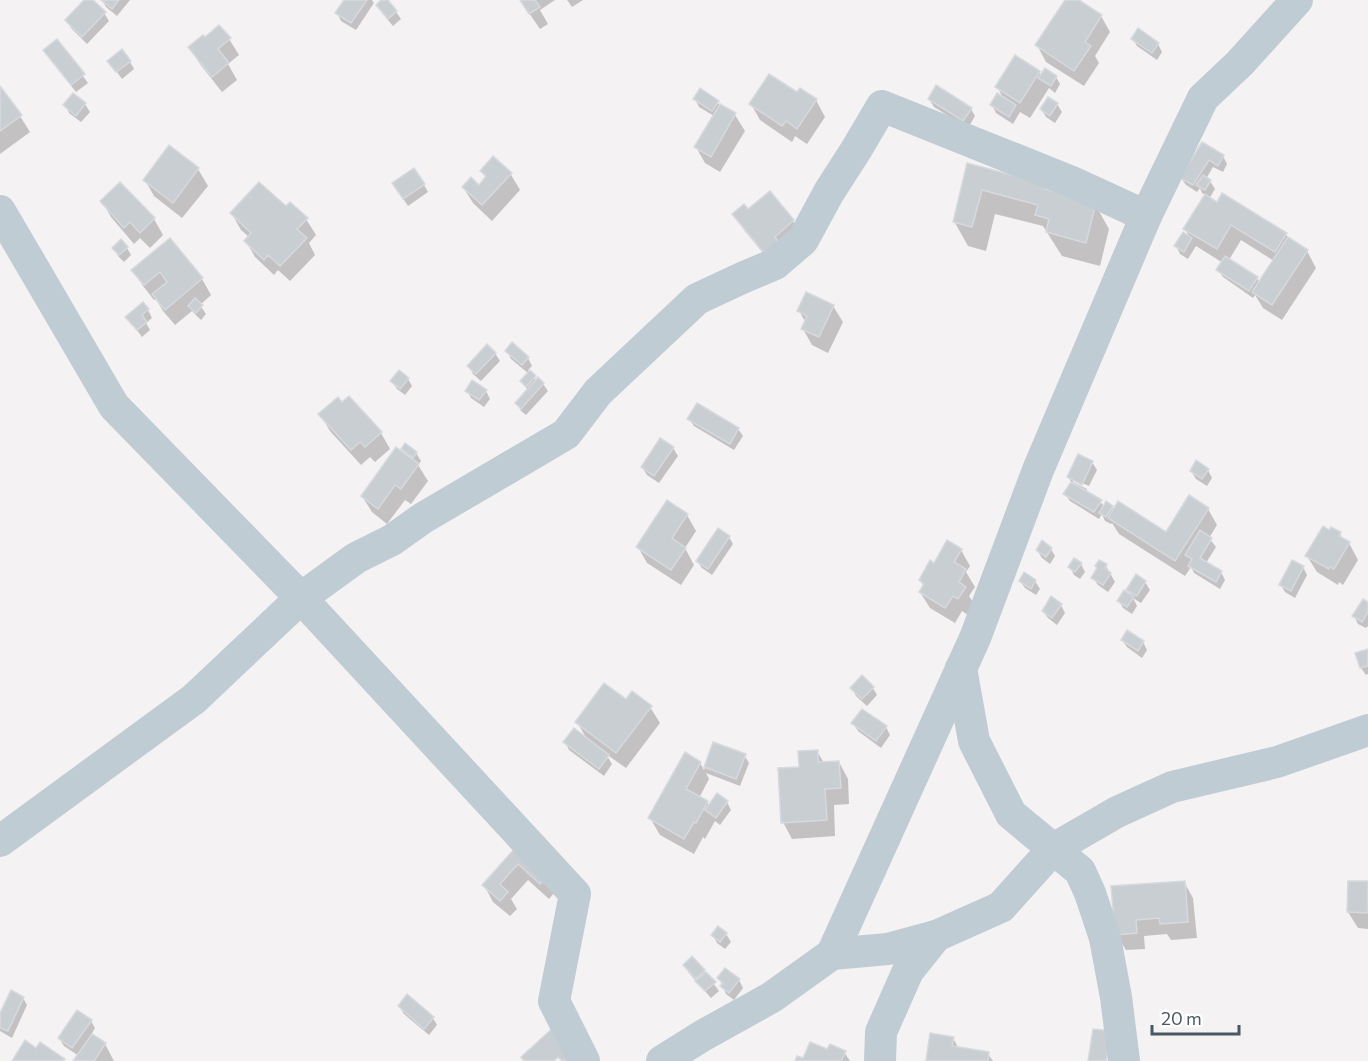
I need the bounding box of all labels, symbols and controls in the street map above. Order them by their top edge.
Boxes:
scale bar [1152,998,1239,1036]
text: 20 m [1161,1007,1202,1029]

